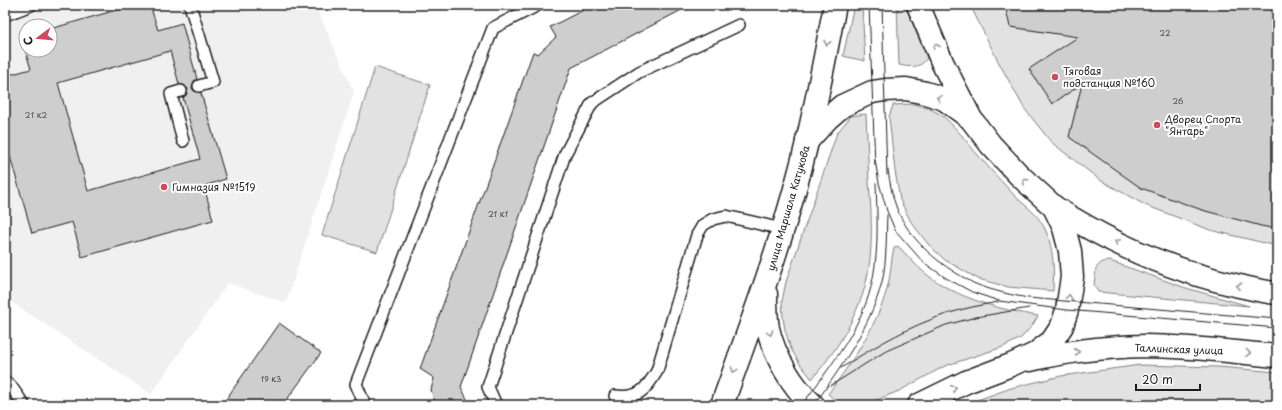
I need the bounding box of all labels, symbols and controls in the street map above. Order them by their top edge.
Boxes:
north arrow [18,18,58,58]
house number: 22 [1160,27,1170,39]
text: С [19,35,37,47]
one-way arrow [823,40,832,46]
one-way arrow [932,43,940,50]
place label: Тяговая подстанция №160 [1063,63,1155,90]
marker: Тяговая подстанция №160 [1050,72,1060,82]
one-way arrow [935,94,942,103]
house number: 26 [1173,95,1184,107]
house number: 21 к2 [25,109,47,121]
place label: Дворец Спорта "Янтарь" [1164,111,1242,138]
marker: Дворец Спорта "Янтарь" [1152,120,1162,130]
street label: улица Маршала Катукова [762,143,814,273]
one-way arrow [1023,178,1030,185]
place label: Гимназия №1519 [172,179,256,194]
marker: Гимназия №1519 [159,182,169,192]
house number: 21 к1 [488,208,509,220]
one-way arrow [1113,240,1121,247]
one-way arrow [1236,282,1243,291]
one-way arrow [1064,294,1073,300]
one-way arrow [765,329,774,336]
street label: Таллинская улица [1134,339,1224,358]
one-way arrow [1074,348,1080,357]
one-way arrow [1245,348,1251,357]
one-way arrow [731,366,739,373]
scale bar [1136,366,1200,392]
text: 20 m [1142,370,1173,388]
house number: 19 к3 [261,373,281,385]
one-way arrow [949,385,957,393]

